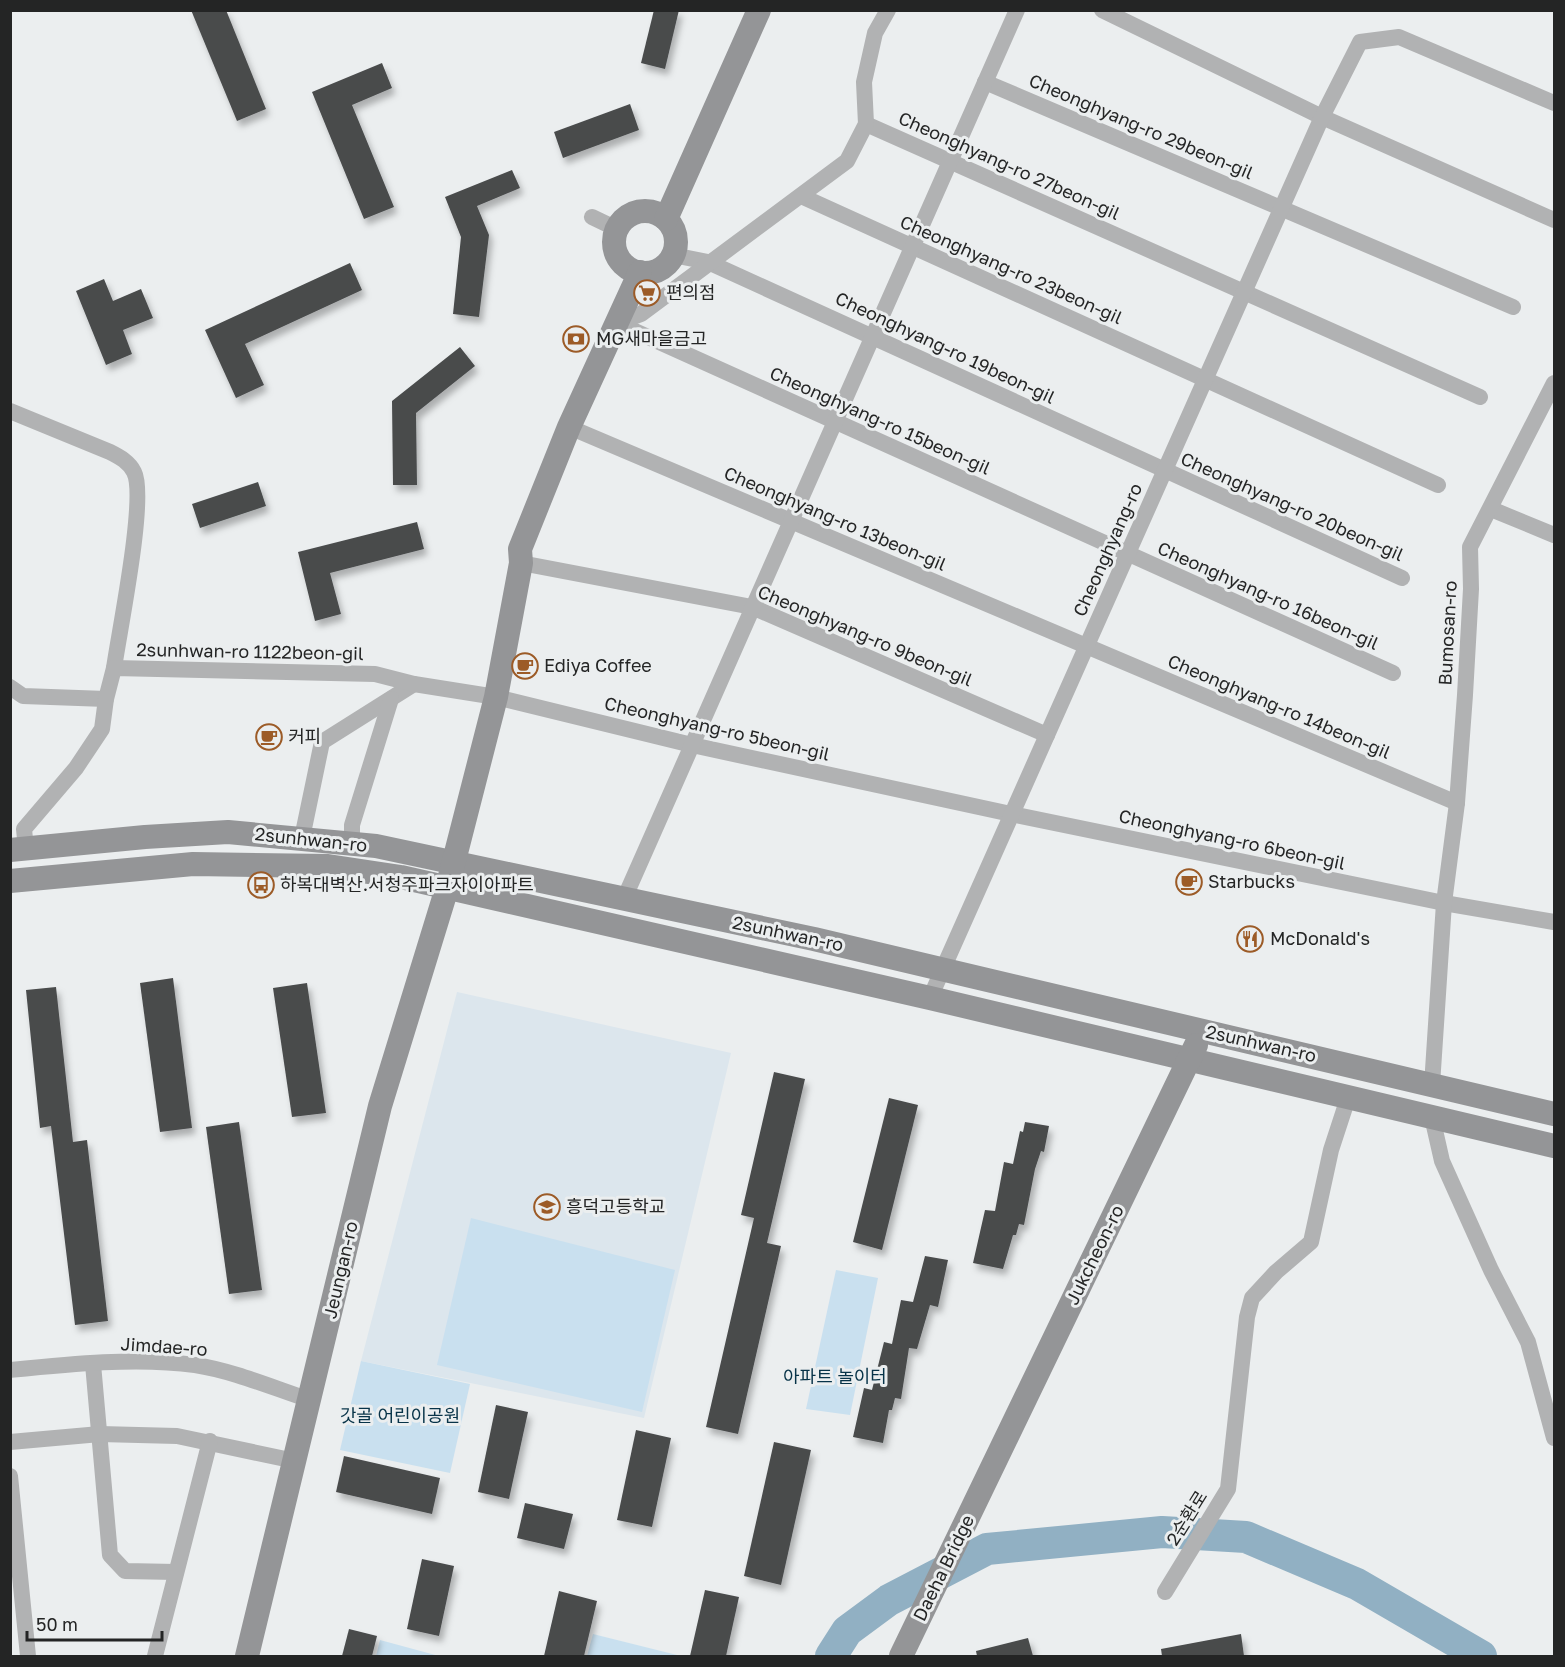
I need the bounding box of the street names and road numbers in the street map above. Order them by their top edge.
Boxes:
street label: Cheonghyang-ro 29beon-gil [1026,69,1257,183]
street label: Cheonghyang-ro 27beon-gil [895,106,1124,224]
street label: Cheonghyang-ro 23beon-gil [897,210,1126,328]
street label: Cheonghyang-ro 19beon-gil [832,286,1059,408]
street label: Cheonghyang-ro 15beon-gil [767,361,994,479]
street label: Cheonghyang-ro 20beon-gil [1178,447,1408,565]
street label: Cheonghyang-ro 13beon-gil [721,461,950,575]
street label: Cheonghyang-ro [1068,479,1146,620]
street label: Cheonghyang-ro 16beon-gil [1154,536,1383,654]
street label: Cheonghyang-ro 9beon-gil [755,580,976,690]
street label: Bumosan-ro [1433,580,1461,686]
street label: 2sunhwan-ro 1122beon-gil [136,638,364,664]
street label: Cheonghyang-ro 14beon-gil [1165,649,1394,763]
street label: Cheonghyang-ro 5beon-gil [602,691,832,765]
street label: Cheonghyang-ro 6beon-gil [1117,804,1348,874]
street label: 2sunhwan-ro [254,822,368,856]
street label: 2sunhwan-ro [731,911,846,956]
street label: 2sunhwan-ro [1204,1020,1319,1066]
street label: Jukcheon-ro [1060,1201,1128,1308]
street label: Jeungan-ro [318,1219,362,1321]
street label: Jimdae-ro [120,1332,208,1360]
street label: 2순환로 [1161,1486,1211,1549]
street label: Daeha Bridge [908,1511,978,1624]

